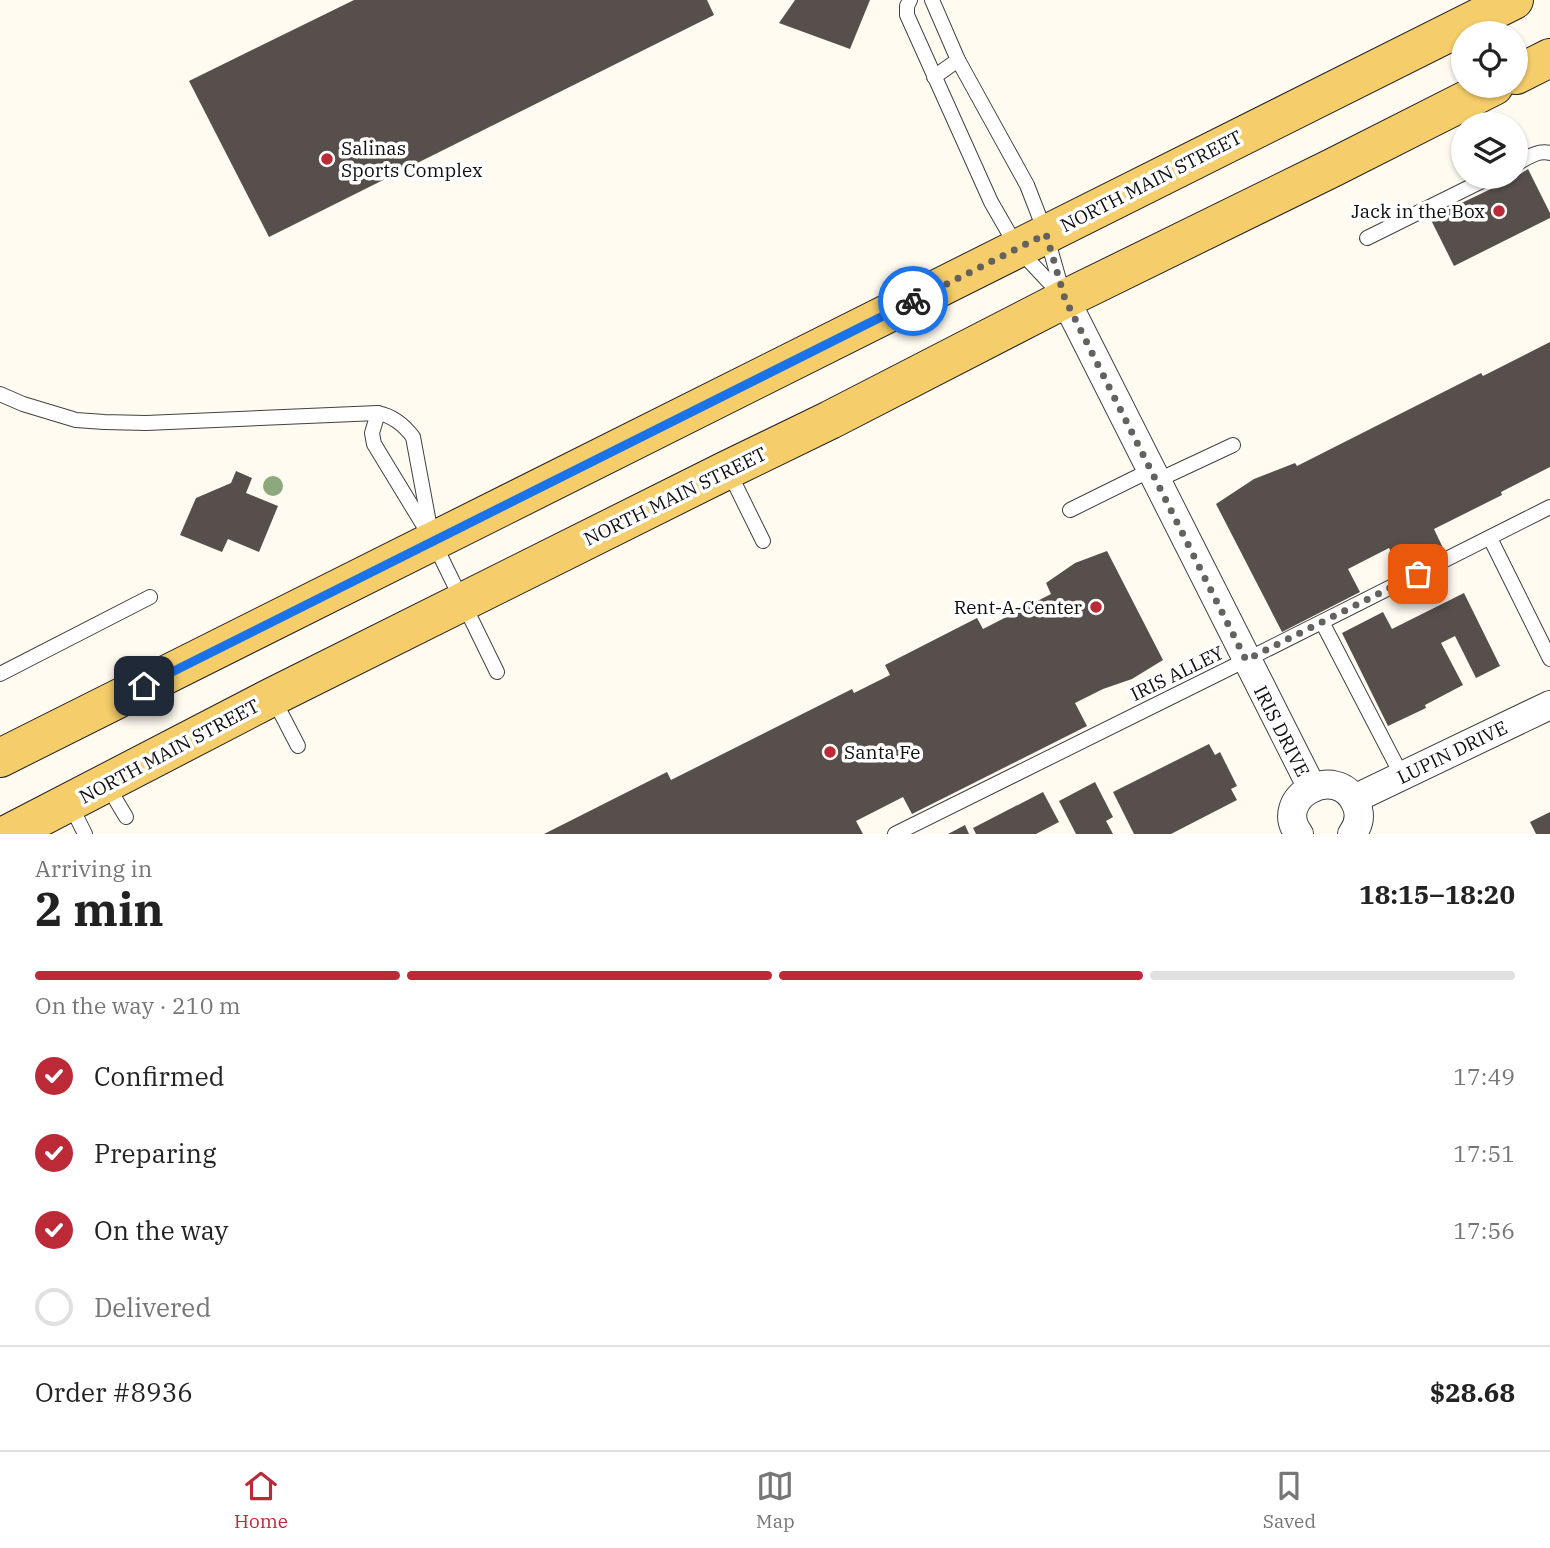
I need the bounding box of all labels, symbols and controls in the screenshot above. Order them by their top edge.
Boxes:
map controls [1451,21,1528,189]
button: locate [1451,21,1528,98]
button: layers [1451,112,1528,189]
street label: NORTH MAIN STREET [1056,125,1246,237]
place label: Salinas Sports Complex [341,136,483,182]
marker: Salinas Sports Complex [319,151,335,167]
place label: Jack in the Box [1351,199,1485,223]
marker: Jack in the Box [1491,203,1507,219]
courier [878,266,948,336]
icon: bike [894,282,932,320]
street label: NORTH MAIN STREET [580,441,770,551]
pin [1388,544,1448,604]
icon: bag [1399,555,1437,593]
place label: Rent-A-Center [954,595,1083,619]
marker: Rent-A-Center [1088,599,1104,615]
street label: IRIS ALLEY [1126,640,1228,706]
pin [114,656,174,716]
icon: home [125,667,163,705]
street label: IRIS DRIVE [1249,681,1315,781]
street label: NORTH MAIN STREET [75,693,263,809]
street label: LUPIN DRIVE [1393,715,1511,789]
place label: Santa Fe [844,740,921,764]
marker: Santa Fe [822,744,838,760]
text: Arriving in [35,853,152,883]
text: 18:15–18:20 [1359,877,1515,911]
text: 2 min [35,879,164,939]
text: On the way · 210 m [35,990,241,1020]
icon: check [35,1057,73,1095]
text: Confirmed [94,1059,225,1093]
text: 17:49 [1453,1061,1515,1091]
icon: check [35,1134,73,1172]
text: Preparing [94,1136,216,1170]
text: 17:51 [1453,1138,1515,1168]
icon: check [35,1211,73,1249]
text: On the way [94,1213,228,1247]
text: 17:56 [1453,1215,1515,1245]
text: Delivered [94,1290,211,1324]
text: Order #8936 [35,1375,193,1409]
text: $28.68 [1430,1375,1515,1409]
tab: Home [234,1467,288,1533]
tab: Map [756,1467,795,1533]
tab: Saved [1263,1467,1316,1533]

